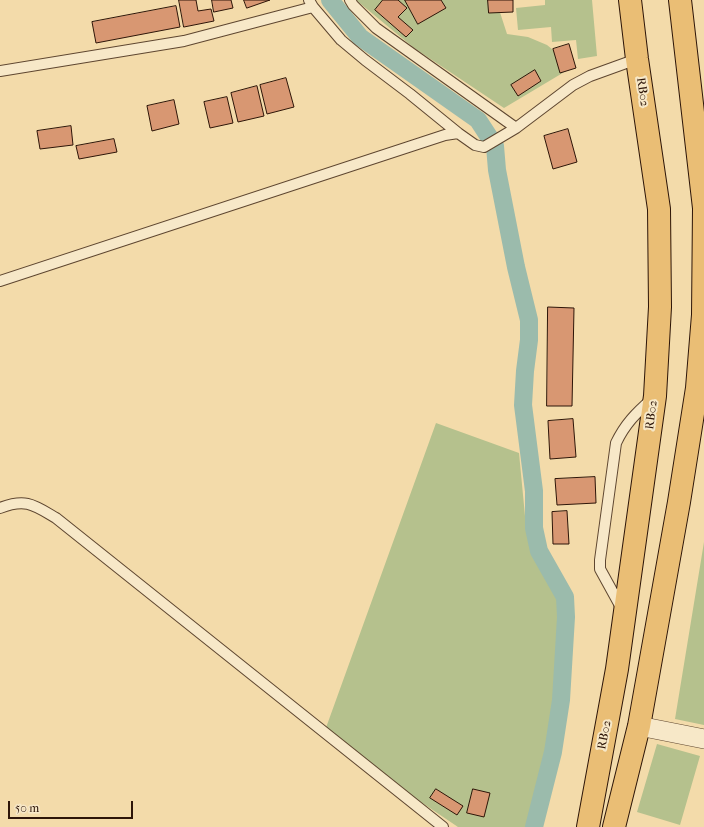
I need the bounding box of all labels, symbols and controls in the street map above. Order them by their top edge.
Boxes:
street label: RB02 [633,76,651,108]
street label: RB02 [643,399,661,431]
street label: RB02 [595,719,615,751]
scale bar [10,793,135,819]
text: 50 m [15,801,39,815]

